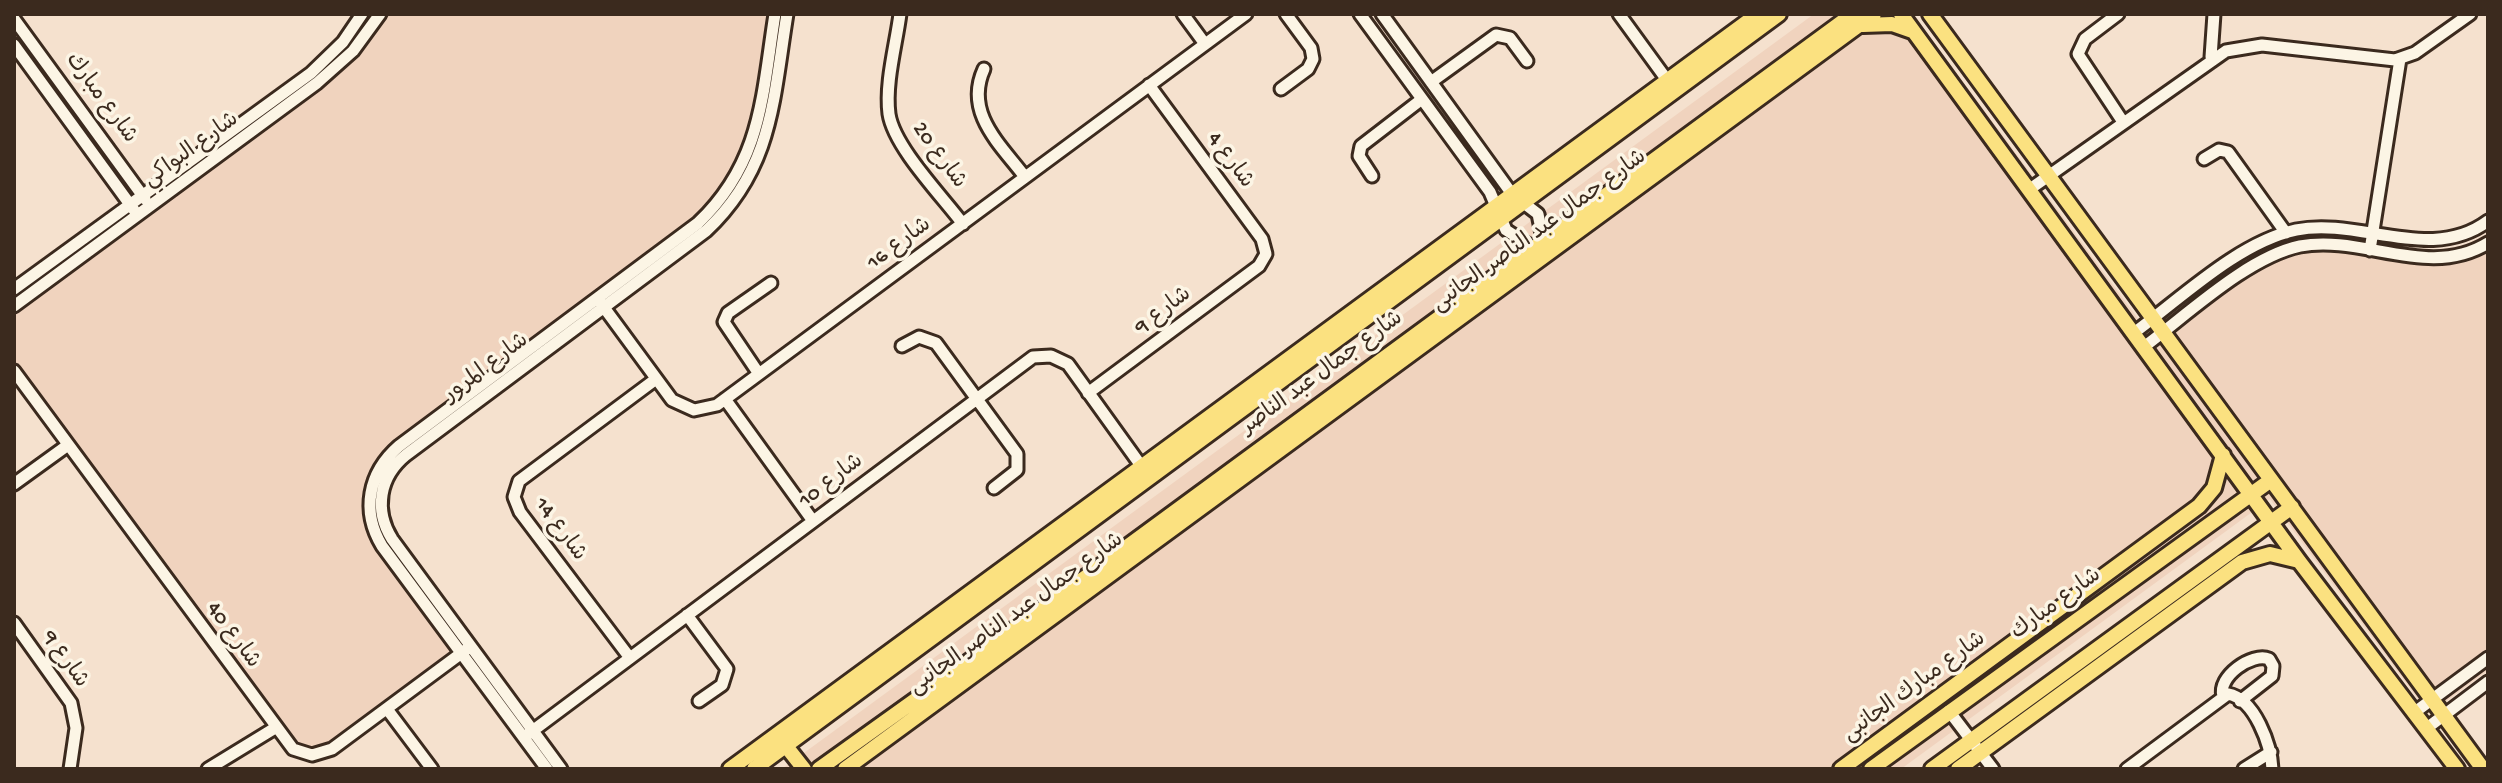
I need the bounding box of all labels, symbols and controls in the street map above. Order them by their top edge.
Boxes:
street label: شارع مبارك [58,49,142,149]
street label: شارع البواكي [139,108,245,194]
street label: شارع 20 [905,117,971,195]
street label: شارع 4 [1200,128,1258,194]
street label: شارع جمال عبد الناصر الجانبى [1427,145,1653,319]
street label: شارع 16 [863,213,937,277]
street label: شارع 9 [1131,282,1197,342]
street label: شارع جمال عبد الناصر [1237,306,1409,442]
street label: شارع المرور [439,328,535,410]
street label: شارع 10 [794,449,870,515]
street label: شارع 14 [527,493,591,567]
street label: شارع جمال عبد الناصر الجانبى [904,528,1130,702]
street label: شارع مبارك [2007,563,2107,647]
street label: شارع 40 [199,598,265,674]
street label: شارع 9 [35,626,93,694]
street label: شارع مبارك الجانبى [1838,627,1992,749]

